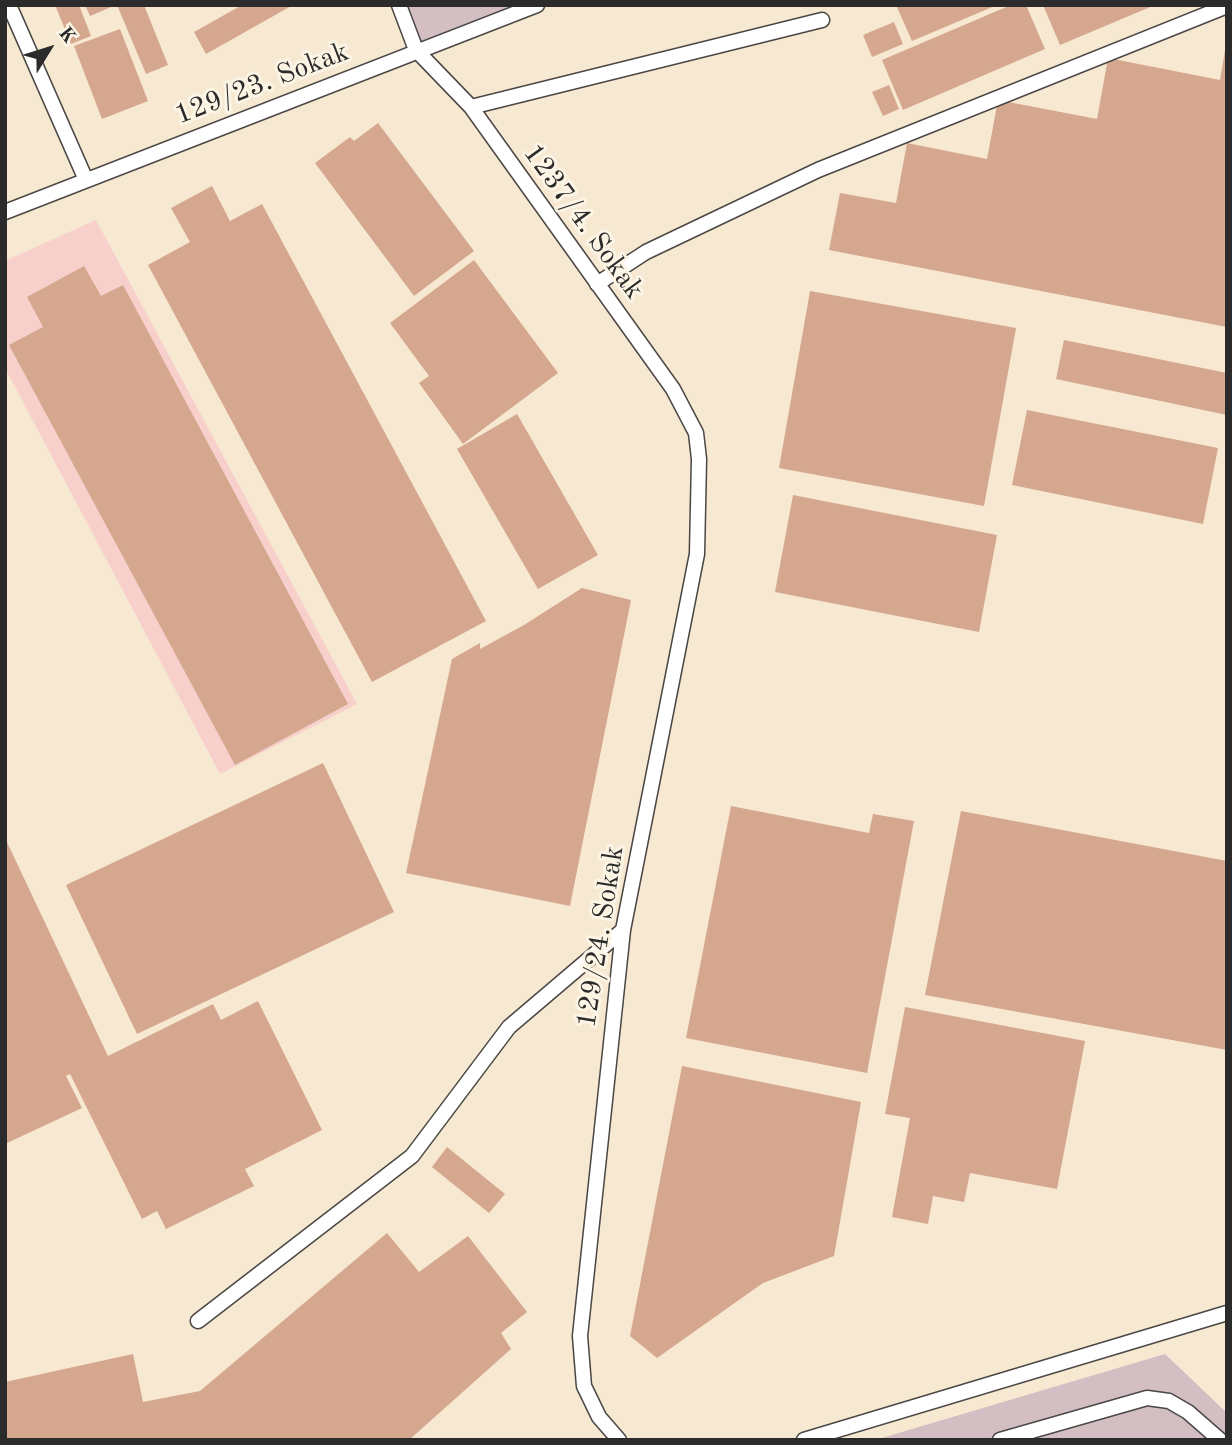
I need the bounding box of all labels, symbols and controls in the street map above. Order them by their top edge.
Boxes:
north arrow [14,14,84,84]
text: K [54,24,78,47]
street label: 129/23. Sokak [170,35,354,133]
street label: 1237/4. Sokak [515,138,651,306]
street label: 129/24. Sokak [570,844,632,1030]

